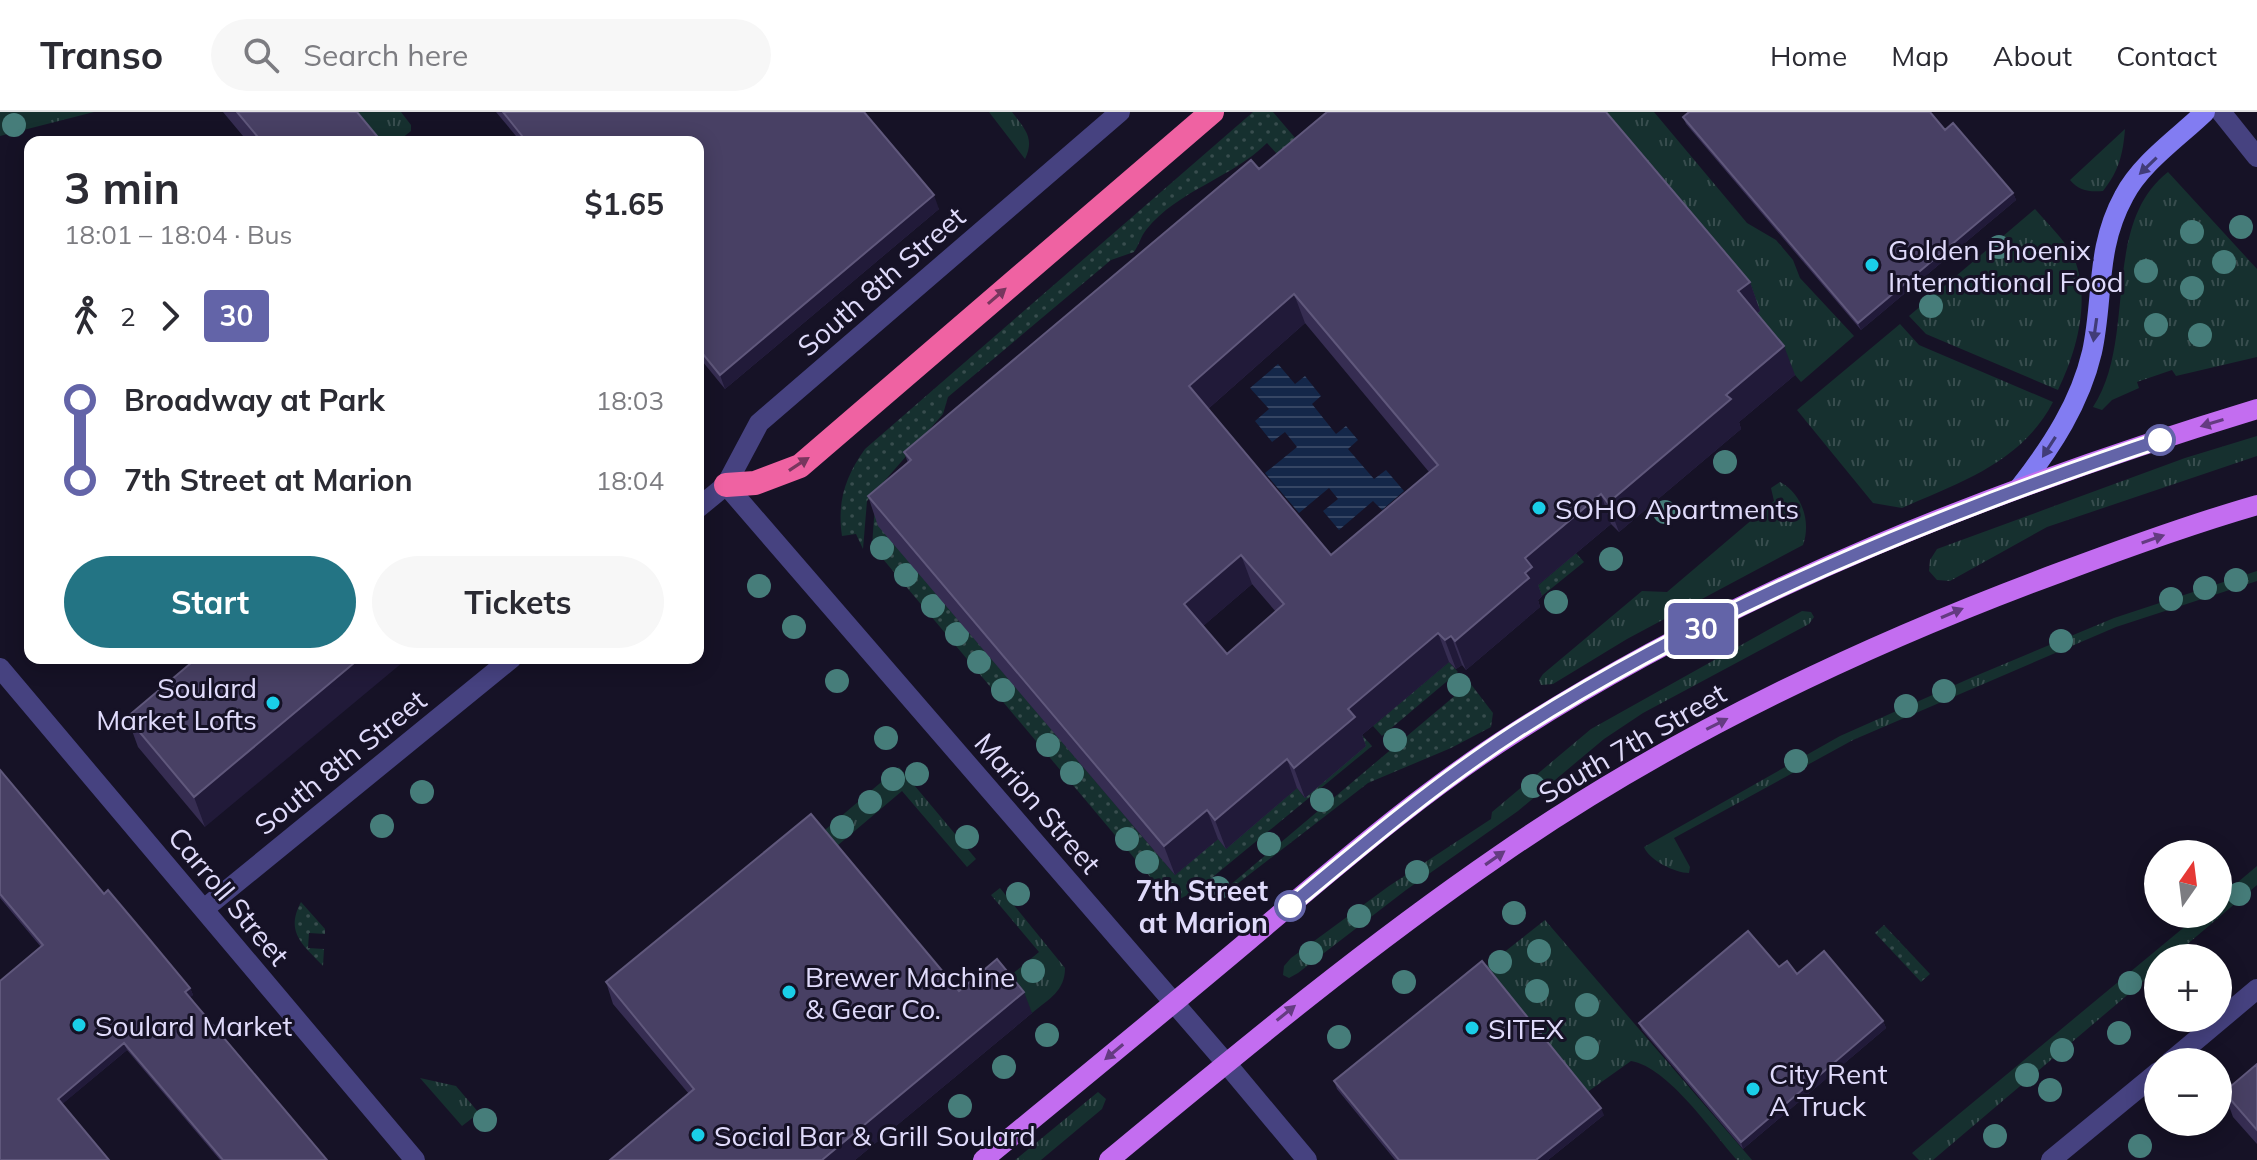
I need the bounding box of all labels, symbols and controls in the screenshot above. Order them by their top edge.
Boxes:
search box [211,19,771,91]
text: Transo [40,31,163,79]
icon: search [239,33,283,77]
text: Search here [303,36,468,74]
text: Home [1770,38,1847,73]
text: Map [1891,38,1949,73]
text: About [1993,38,2072,73]
text: Contact [2116,38,2217,73]
one-way arrow [2139,156,2158,175]
text: 3 min [64,160,180,215]
text: $1.65 [585,185,664,223]
street label: South 8th Street [790,198,972,363]
text: 18:01 – 18:04 · Bus [64,218,293,251]
place label: Golden Phoenix International Food [1888,232,2124,299]
marker: Golden Phoenix International Food [1863,256,1881,274]
one-way arrow [987,288,1007,305]
icon: walk [64,294,108,338]
icon: forward [148,294,192,338]
text: 30 [220,298,253,333]
text: 2 [120,300,136,333]
one-way arrow [2088,318,2101,343]
text: Broadway at Park [124,381,385,419]
text: 18:03 [596,384,664,417]
one-way arrow [2199,417,2223,430]
unlabelled marker [2145,425,2175,455]
one-way arrow [2042,437,2057,458]
one-way arrow [789,457,810,472]
text: 7th Street at Marion [124,461,413,499]
text: 18:04 [596,464,664,497]
place label: SOHO Apartments [1555,491,1799,526]
marker: SOHO Apartments [1530,499,1548,517]
one-way arrow [2141,533,2165,545]
button: Start [64,556,356,648]
button: Tickets [372,556,664,648]
line badge: 30 [1665,603,1737,655]
one-way arrow [1940,607,1964,620]
text: 30 [1684,611,1718,646]
place label: Soulard Market Lofts [96,670,257,737]
street label: South 7th Street [1532,675,1732,811]
street label: South 8th Street [247,682,433,842]
marker: Soulard Market Lofts [264,694,282,712]
one-way arrow [1705,717,1728,730]
street label: Marion Street [967,726,1109,881]
street label: Carroll Street [161,820,297,972]
north arrow [2144,840,2232,928]
map controls [2144,840,2232,1136]
one-way arrow [1484,851,1505,866]
place label: 7th Street at Marion [1135,873,1268,940]
marker: 7th Street at Marion [1275,891,1305,921]
button: + [2144,944,2232,1032]
place label: Brewer Machine & Gear Co. [805,959,1015,1026]
marker: Brewer Machine & Gear Co. [780,983,798,1001]
one-way arrow [1276,1005,1296,1022]
place label: Soulard Market [95,1008,292,1043]
place label: SITEX [1488,1011,1564,1046]
marker: Soulard Market [70,1016,88,1034]
marker: SITEX [1463,1019,1481,1037]
one-way arrow [1104,1043,1124,1060]
button: − [2144,1048,2232,1136]
place label: City Rent A Truck [1769,1056,1888,1123]
marker: City Rent A Truck [1744,1080,1762,1098]
place label: Social Bar & Grill Soulard [714,1118,1036,1153]
marker: Social Bar & Grill Soulard [689,1126,707,1144]

